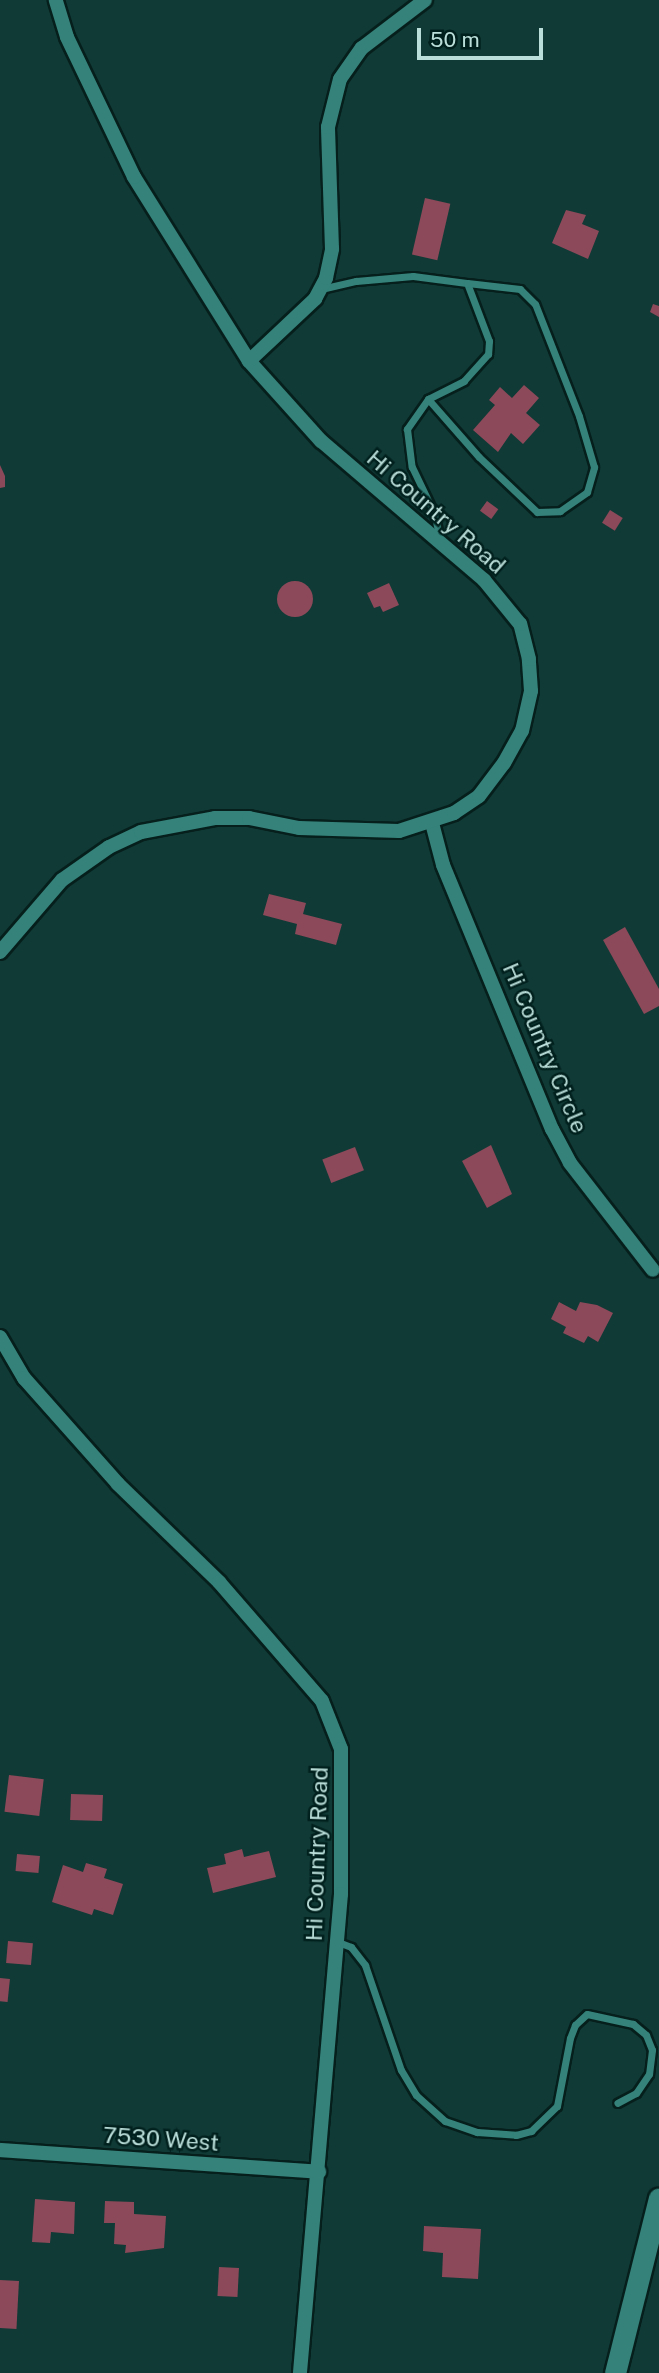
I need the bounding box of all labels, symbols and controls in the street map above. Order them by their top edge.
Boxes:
scale bar [421,14,547,58]
text: 50 m [430,27,480,52]
street label: Hi Country Road [361,444,511,580]
street label: Hi Country Circle [497,959,593,1137]
street label: Hi Country Road [300,1766,334,1942]
street label: 7530 West [102,2121,220,2157]

